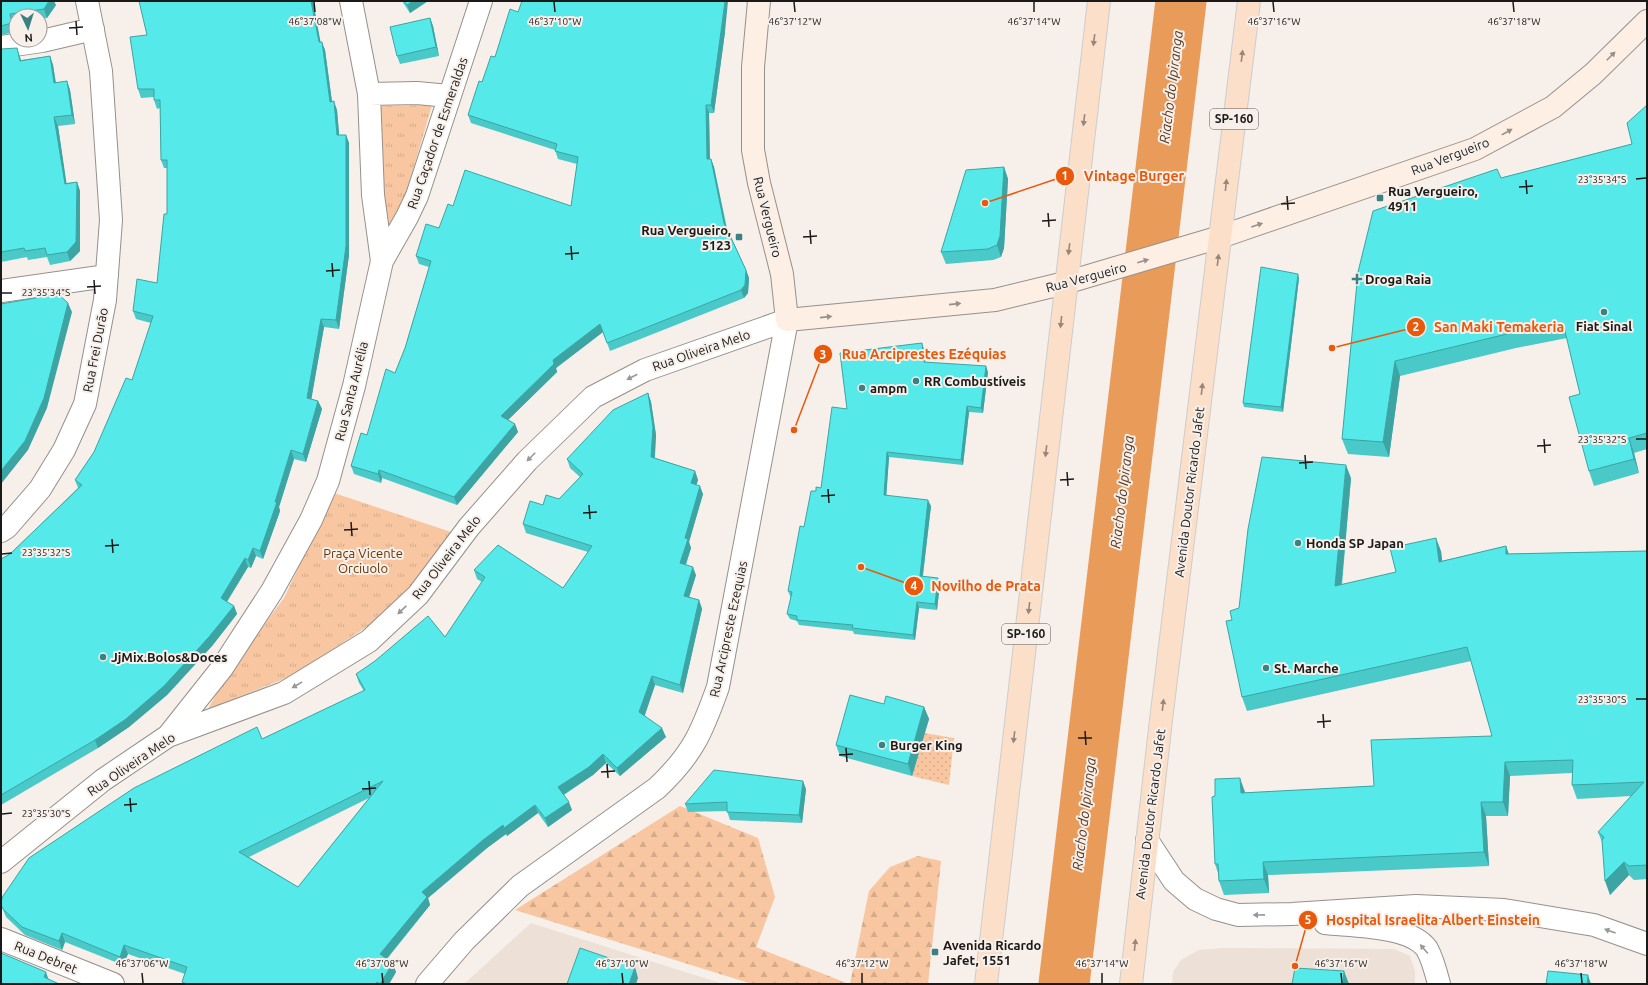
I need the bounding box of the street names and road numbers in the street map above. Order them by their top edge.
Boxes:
street label: Rua Caçador de Esmeraldas [404,55,470,211]
road number: SP-160 [1210,109,1258,129]
street label: Rua Vergueiro [1409,135,1491,177]
street label: Rua Vergueiro [751,175,785,259]
street label: Rua Vergueiro [1044,260,1128,294]
street label: Rua Frei Durão [80,307,110,393]
street label: Rua Oliveira Melo [650,327,752,373]
street label: Rua Santa Aurélia [332,340,370,442]
street label: Avenida Doutor Ricardo Jafet [1172,406,1206,578]
street label: Rua Oliveira Melo [409,512,483,602]
street label: Rua Arcipreste Ezequias [707,559,749,699]
road number: SP-160 [1002,624,1050,644]
street label: Avenida Doutor Ricardo Jafet [1133,728,1167,900]
street label: Rua Oliveira Melo [85,730,177,798]
street label: Rua Debret [13,938,79,976]

